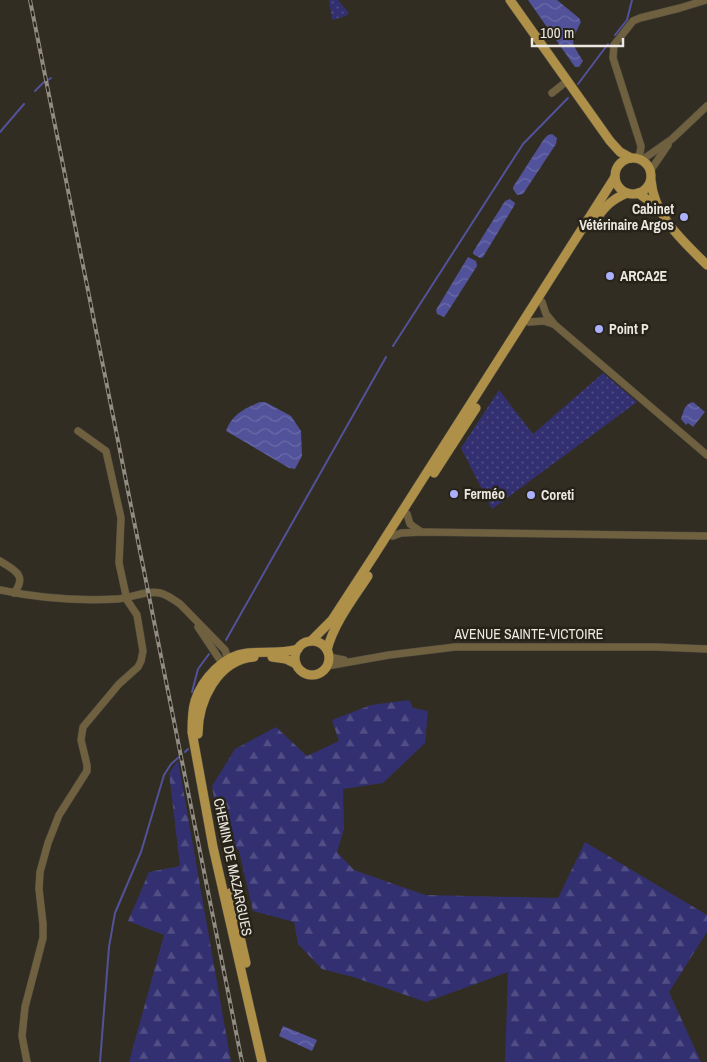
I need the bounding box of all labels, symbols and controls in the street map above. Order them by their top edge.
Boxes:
scale bar [532,15,623,47]
text: 100 m [540,22,574,43]
place label: Cabinet Vétérinaire Argos [579,200,674,234]
marker: Cabinet Vétérinaire Argos [678,211,690,223]
place label: ARCA2E [620,267,668,285]
marker: ARCA2E [604,270,616,282]
place label: Point P [609,320,649,338]
marker: Point P [593,323,605,335]
place label: Ferméo [464,485,505,503]
place label: Coreti [541,486,574,504]
marker: Ferméo [448,488,460,500]
marker: Coreti [525,489,537,501]
street label: AVENUE SAINTE-VICTOIRE [454,625,603,643]
street label: CHEMIN DE MAZARGUES [210,796,256,938]

